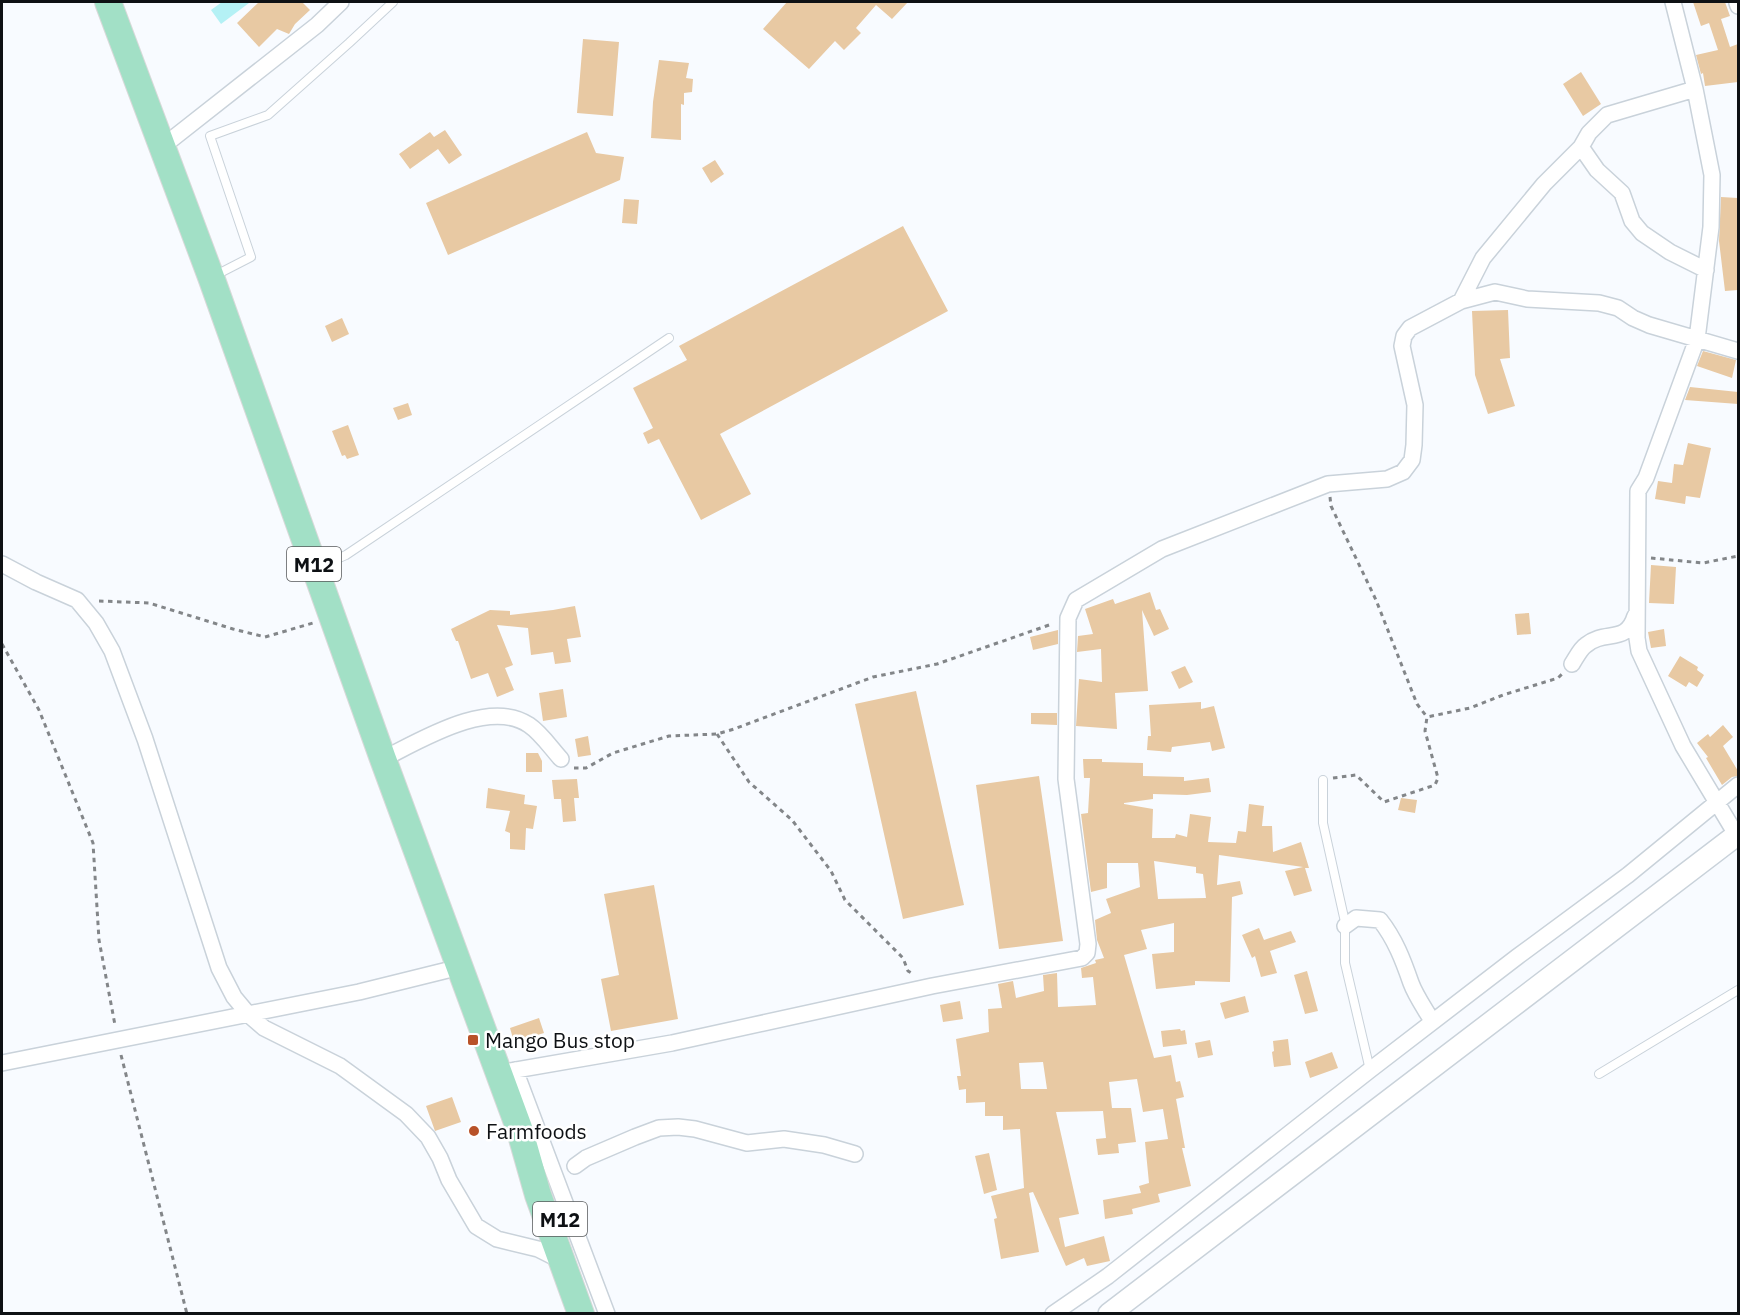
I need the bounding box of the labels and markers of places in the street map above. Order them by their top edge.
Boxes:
place label: Mango Bus stop [485,1026,635,1054]
marker: Mango Bus stop [466,1033,480,1047]
place label: Farmfoods [486,1117,587,1145]
marker: Farmfoods [467,1124,481,1138]

